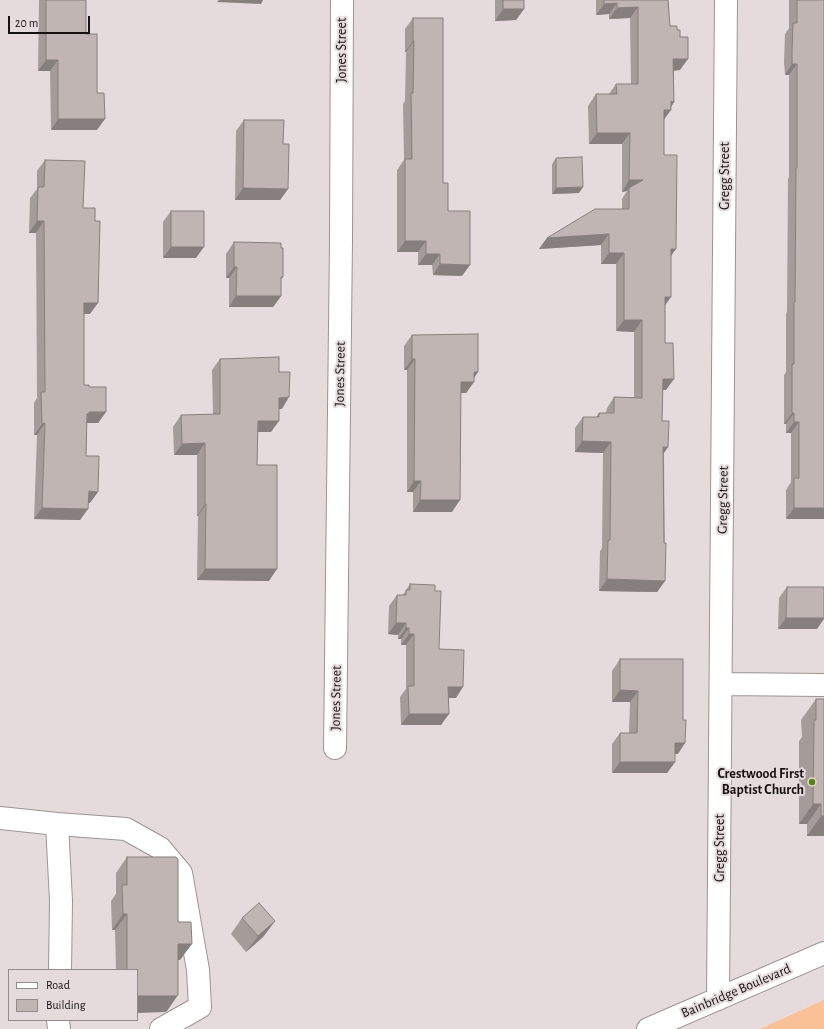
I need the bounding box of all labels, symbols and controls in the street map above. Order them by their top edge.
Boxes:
scale bar [10,8,92,34]
text: 20 m [15,17,38,29]
street label: Jones Street [334,18,350,82]
street label: Gregg Street [717,142,733,210]
street label: Jones Street [331,341,349,407]
street label: Gregg Street [714,466,732,534]
street label: Jones Street [327,665,345,731]
place label: Crestwood First Baptist Church [717,766,804,798]
marker: Crestwood First Baptist Church [807,777,817,787]
street label: Gregg Street [712,814,728,882]
street label: Bainbridge Boulevard [679,960,793,1022]
legend [8,969,138,1021]
text: Road [46,979,70,991]
text: Building [46,999,86,1011]

